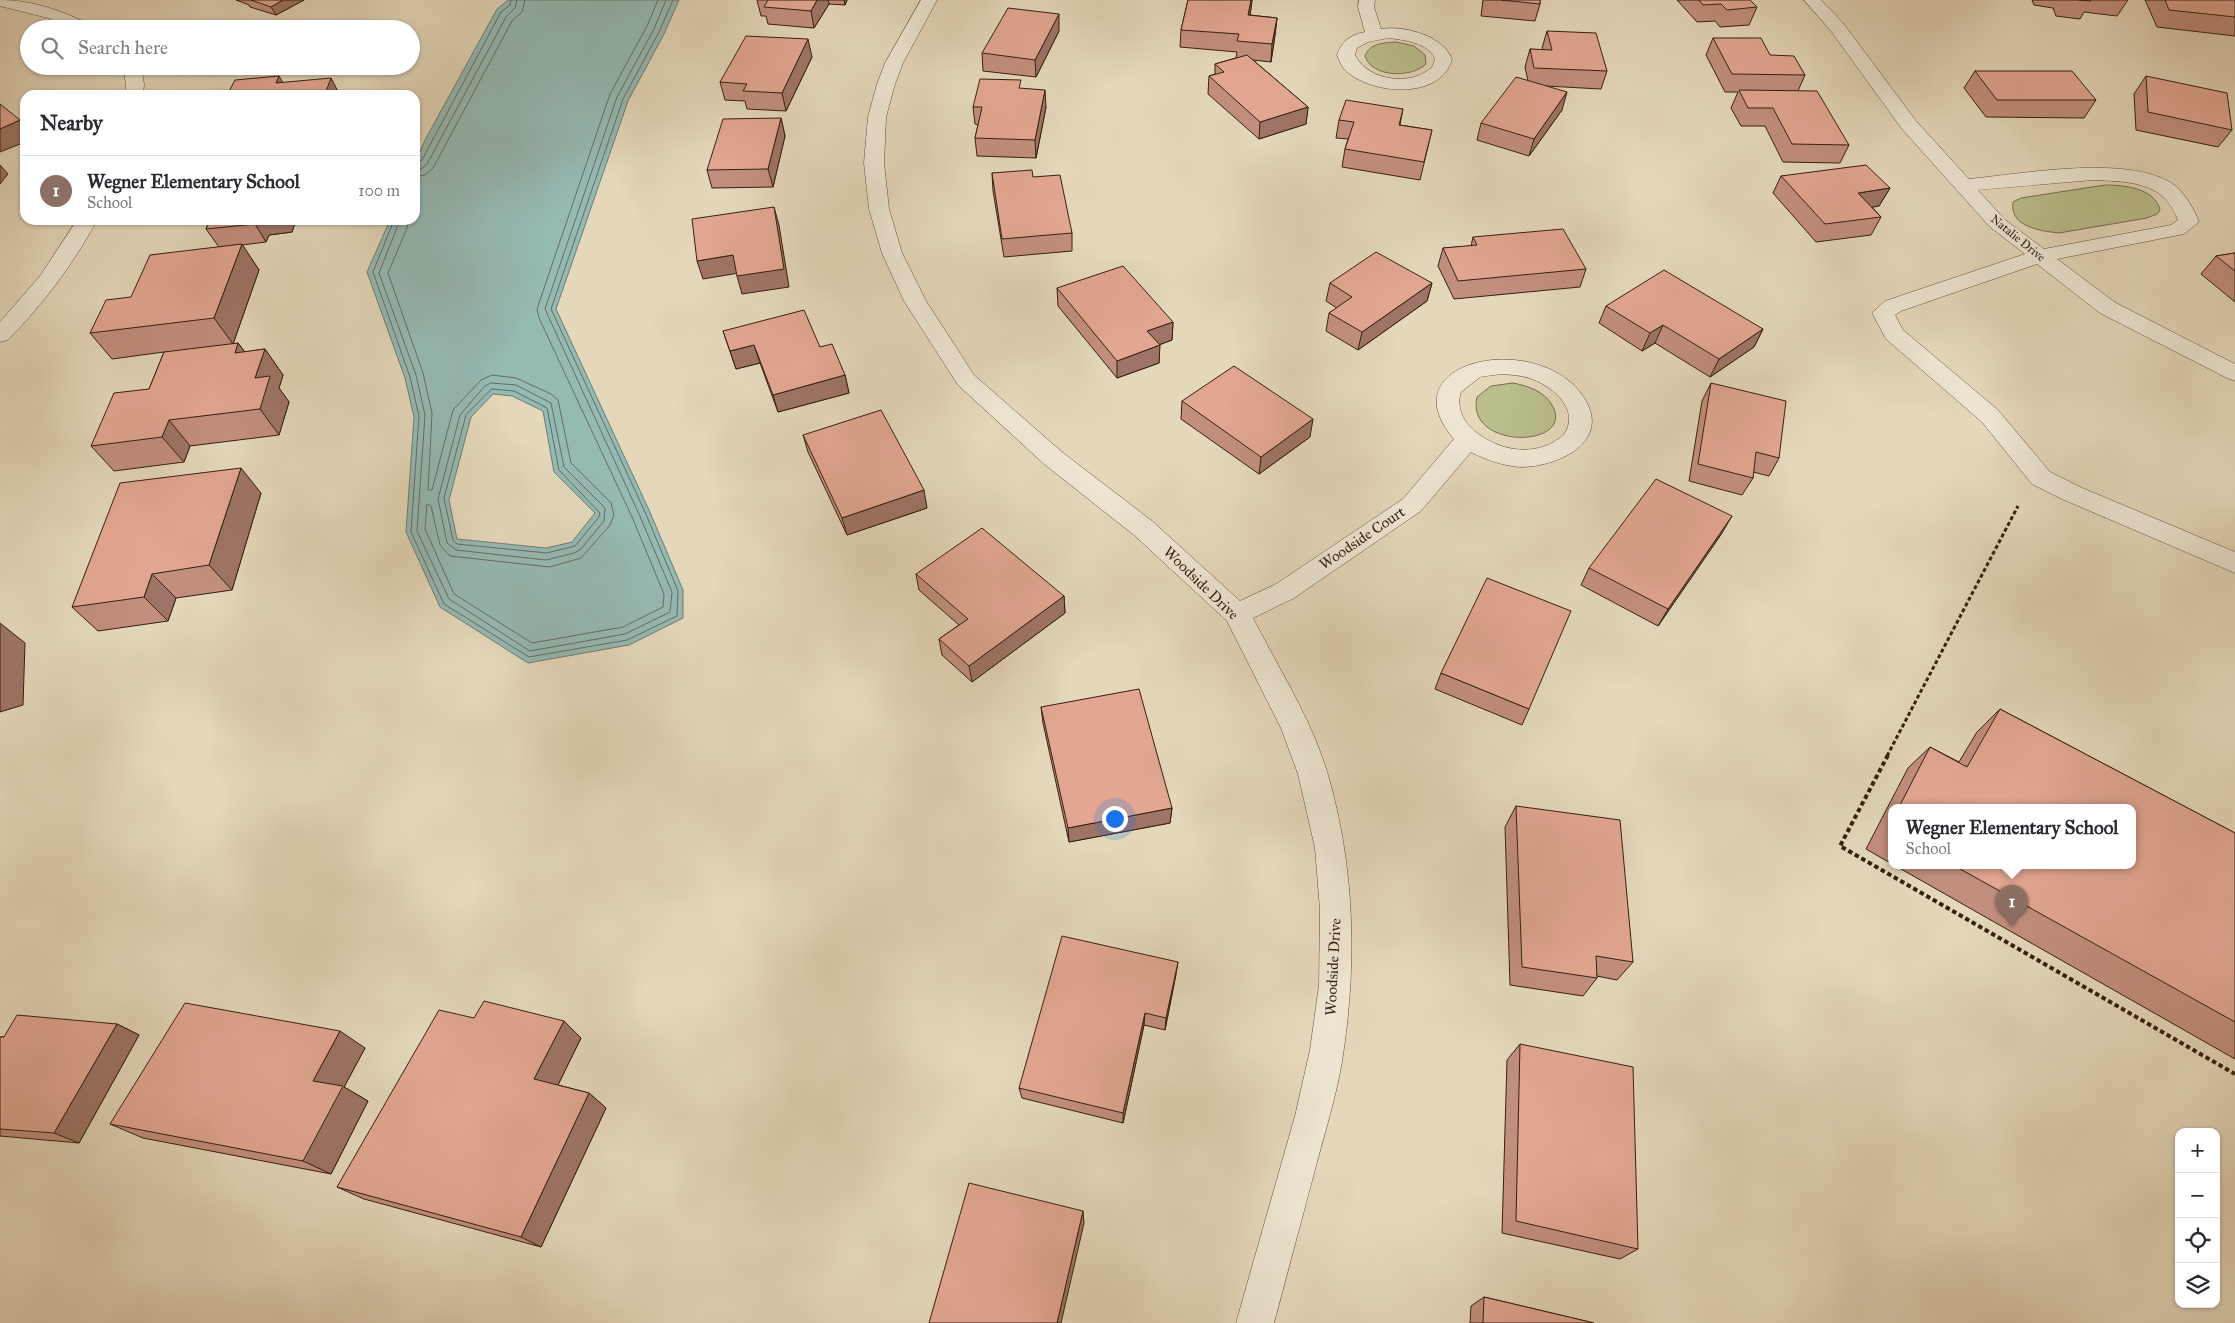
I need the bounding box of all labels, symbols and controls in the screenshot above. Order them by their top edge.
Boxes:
search box [20,20,420,75]
icon: search [38,34,66,62]
text: Search here [78,36,168,59]
text: Nearby [40,110,103,136]
text: Wegner Elementary School [87,170,300,193]
text: 1 [53,181,59,200]
text: 100 m [358,181,400,200]
text: School [87,193,132,212]
street label: Natalie Drive [1988,212,2048,264]
street label: Woodside Court [1316,502,1409,573]
street label: Woodside Drive [1160,543,1242,623]
popup [1888,804,2136,869]
your location [1102,806,1128,832]
text: Wegner Elementary School [1906,816,2118,839]
text: School [1906,839,1951,858]
pin: 1 [1996,885,2028,926]
street label: Woodside Drive [1321,918,1345,1016]
map controls [2175,1128,2220,1308]
button: + [2175,1128,2220,1173]
button: − [2175,1173,2220,1218]
button: locate [2175,1218,2220,1263]
button: layers [2175,1263,2220,1308]

